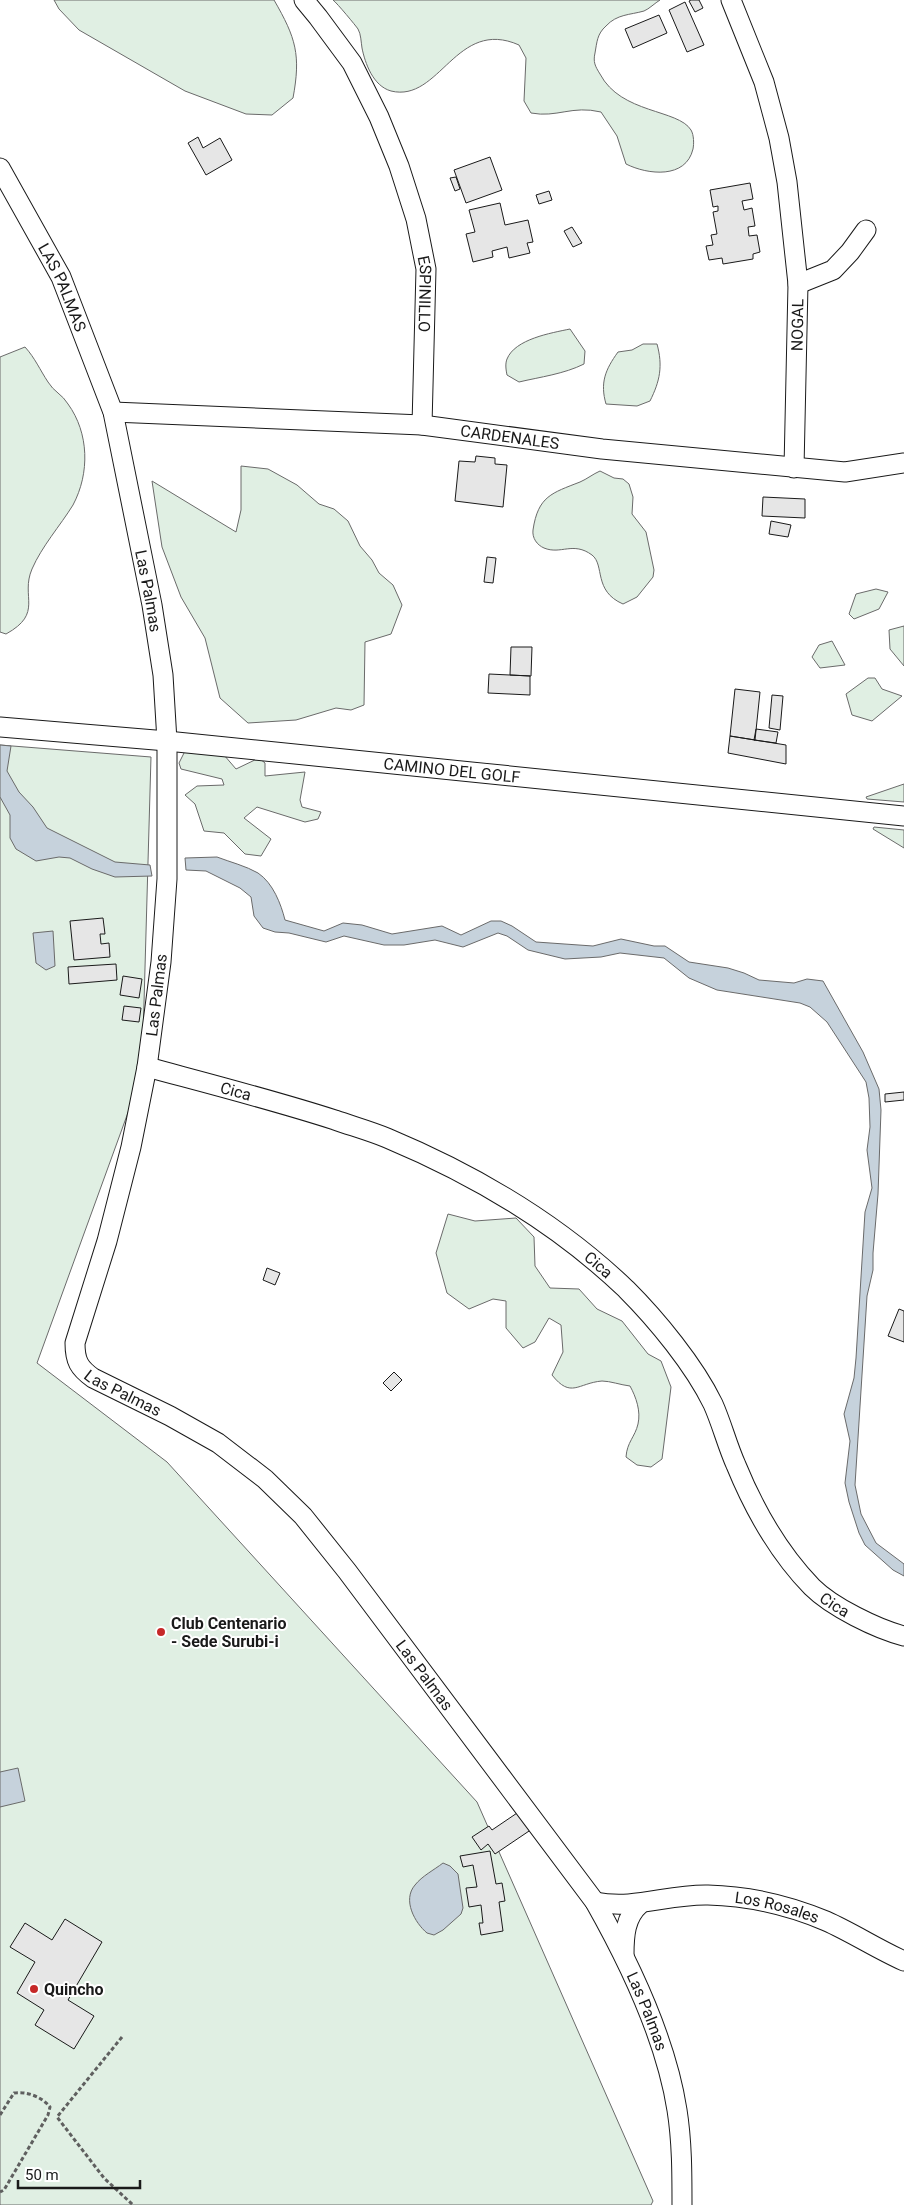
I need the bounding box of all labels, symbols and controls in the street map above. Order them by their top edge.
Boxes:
street label: LAS PALMAS [34,240,90,334]
street label: ESPINILLO [414,254,435,332]
street label: NOGAL [788,298,807,351]
street label: CARDENALES [459,421,560,453]
street label: Las Palmas [131,548,165,633]
street label: CAMINO DEL GOLF [383,754,521,787]
street label: Las Palmas [142,953,171,1037]
street label: Cica [218,1078,253,1105]
street label: Cica [580,1247,617,1282]
street label: Las Palmas [80,1366,164,1420]
street label: Cica [816,1588,853,1621]
place label: Club Centenario - Sede Surubi-i [171,1614,286,1651]
marker: Club Centenario - Sede Surubi-i [155,1626,167,1638]
street label: Las Palmas [392,1636,457,1714]
street label: Los Rosales [734,1888,822,1927]
street label: Las Palmas [623,1969,671,2053]
place label: Quincho [44,1980,104,1999]
marker: Quincho [28,1983,40,1995]
scale bar [18,2158,140,2190]
text: 50 m [25,2166,59,2184]

